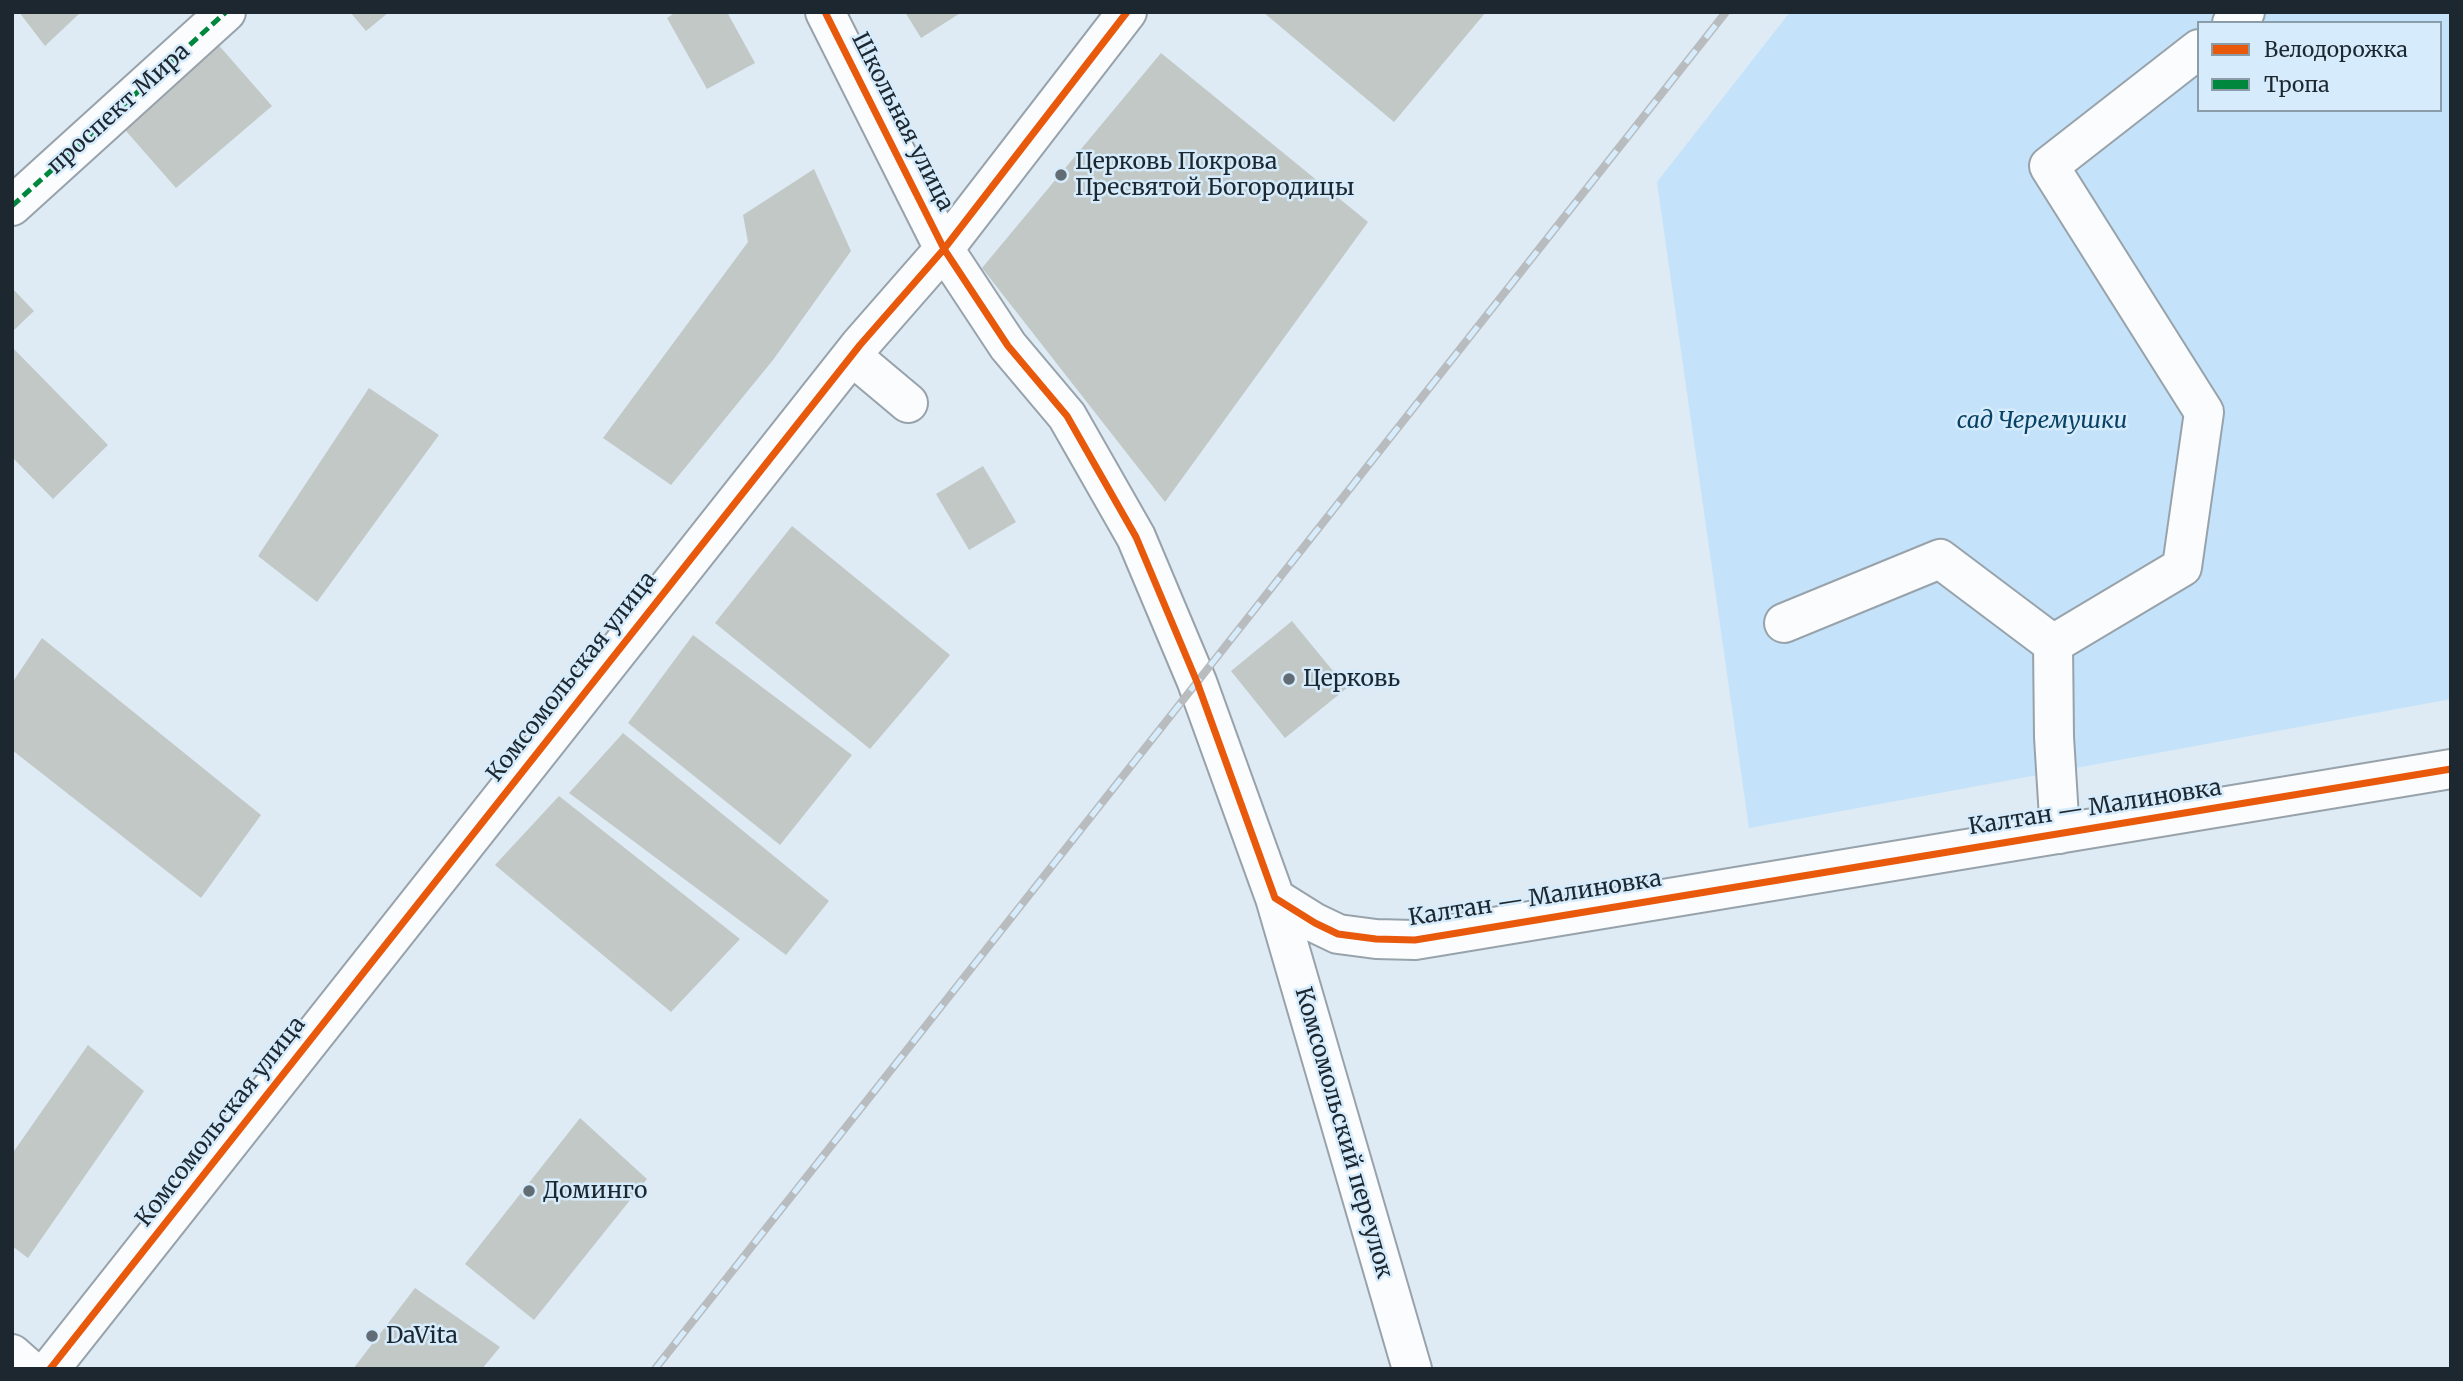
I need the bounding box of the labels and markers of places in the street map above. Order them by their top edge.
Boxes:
place label: Церковь Покрова Пресвятой Богородицы [1075,148,1355,202]
marker: Церковь Покрова Пресвятой Богородицы [1053,167,1069,183]
place label: Церковь [1303,665,1400,693]
marker: Церковь [1281,671,1297,687]
place label: Доминго [543,1177,647,1205]
marker: Доминго [521,1183,537,1199]
place label: DaVita [386,1322,458,1350]
marker: DaVita [364,1328,380,1344]

